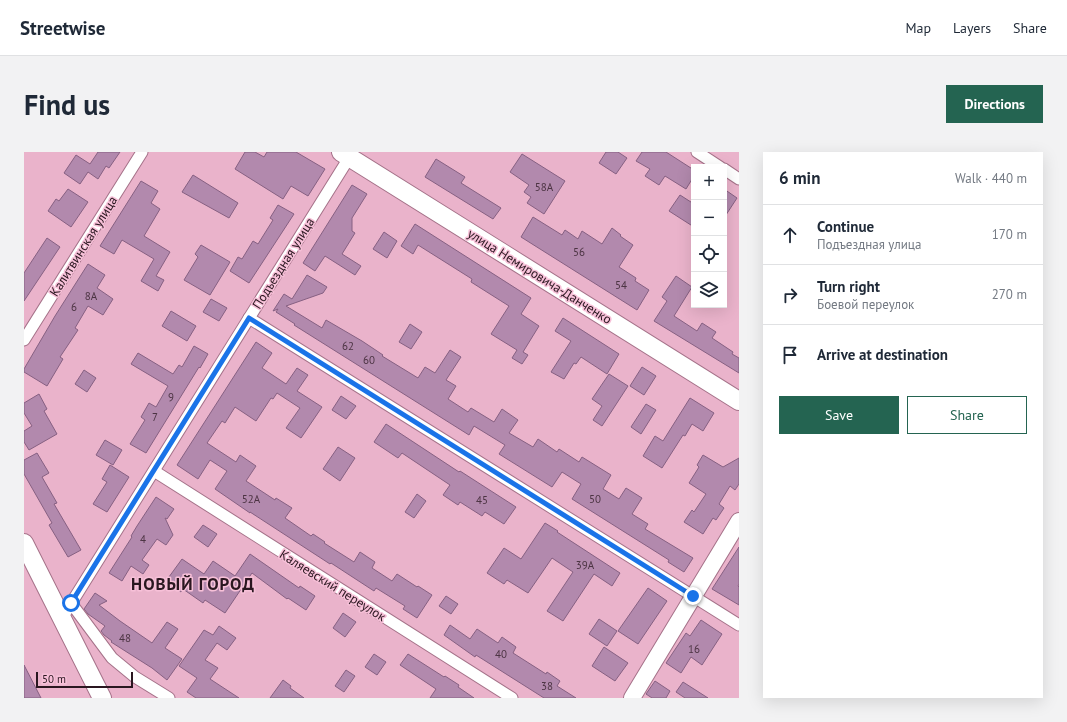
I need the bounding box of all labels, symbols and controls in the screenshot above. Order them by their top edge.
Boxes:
text: Streetwise [20,16,105,40]
text: Map [905,19,931,37]
text: Layers [953,19,991,37]
text: Share [1013,19,1047,37]
button: Directions [946,85,1043,123]
text: Find us [24,86,110,123]
map controls [691,164,727,308]
button: + [691,164,727,200]
text: 6 min [779,167,820,189]
text: Walk · 440 m [955,170,1027,187]
house number: 58А [535,180,554,194]
street label: Калитвинская улица [46,193,121,300]
button: − [691,200,727,236]
street label: Подъездная улица [249,214,318,312]
text: Continue [817,217,874,236]
icon: ahead [779,224,801,246]
street label: улица Немировича-Данченко [464,225,615,328]
text: 170 m [992,226,1027,243]
button: locate [691,236,727,272]
text: Подъездная улица [817,236,921,253]
house number: 56 [573,245,585,259]
button: layers [691,272,727,308]
text: Turn right [817,277,880,296]
house number: 54 [615,278,627,292]
icon: right [779,284,801,306]
text: 270 m [992,286,1027,303]
house number: 8А [85,289,98,303]
text: Боевой переулок [817,296,914,313]
house number: 6 [71,300,77,314]
house number: 62 [342,339,354,353]
icon: arrive [779,344,801,366]
text: Arrive at destination [817,345,948,364]
house number: 60 [363,353,375,367]
house number: 9 [168,390,174,404]
button: Save [779,396,899,434]
button: Share [907,396,1027,434]
house number: 7 [152,410,158,424]
house number: 52А [242,492,261,506]
house number: 50 [589,492,601,506]
house number: 45 [476,493,488,507]
house number: 4 [140,532,146,546]
street label: Каляевский переулок [276,546,390,626]
house number: 39А [576,558,595,572]
district label: НОВЫЙ ГОРОД [131,573,255,595]
route end [684,587,702,605]
route start [62,594,80,612]
house number: 48 [119,631,131,645]
house number: 16 [688,642,700,656]
house number: 40 [495,647,507,661]
scale bar [36,670,133,689]
text: 50 m [42,672,66,686]
house number: 38 [541,679,553,693]

